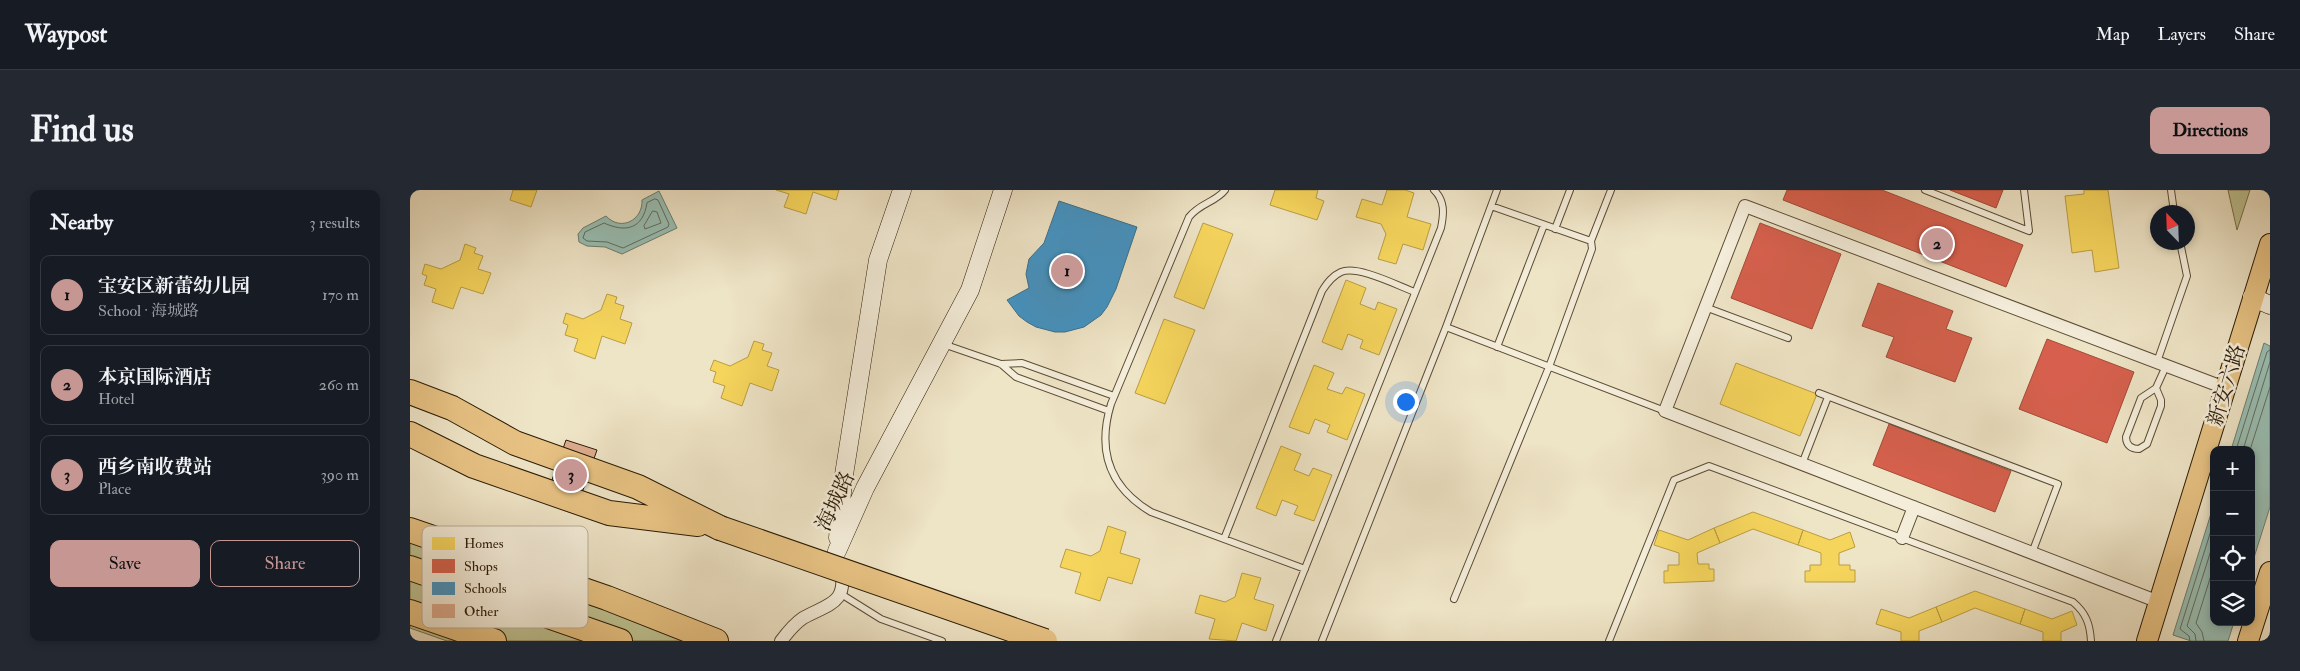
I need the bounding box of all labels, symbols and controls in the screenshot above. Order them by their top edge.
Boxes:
text: Waypost [25,19,107,50]
text: Map [2096,23,2130,46]
text: Layers [2158,23,2206,46]
text: Share [2234,23,2275,46]
button: Directions [2150,107,2270,154]
text: Find us [30,108,134,152]
north arrow [2150,205,2195,250]
text: Nearby [50,209,113,236]
text: 3 results [309,213,360,233]
pin: 2 [1921,225,1953,263]
pin: 1 [1051,252,1083,290]
text: 宝安区新蕾幼儿园 [98,274,250,298]
text: 1 [64,285,70,305]
text: 170 m [322,285,359,305]
text: School · 海城路 [98,301,199,321]
street label: 新安六路 [2201,341,2252,429]
text: 本京国际酒店 [98,365,212,389]
text: 2 [63,375,71,395]
text: 260 m [319,375,359,395]
text: Hotel [98,389,135,409]
your location [1393,389,1419,415]
map controls [2210,446,2255,626]
button: + [2210,446,2255,491]
text: 西乡南收费站 [98,455,212,479]
pin: 3 [555,456,587,494]
text: 3 [64,465,70,485]
text: 390 m [321,465,359,485]
street label: 海城路 [810,467,861,535]
text: Place [98,479,131,499]
button: − [2210,491,2255,536]
legend [422,526,588,628]
text: Homes [464,535,504,552]
button: locate [2210,536,2255,581]
button: Save [50,540,200,587]
button: Share [210,540,360,587]
text: Shops [464,558,498,576]
text: Schools [464,580,507,597]
button: layers [2210,581,2255,626]
text: Other [464,603,499,620]

